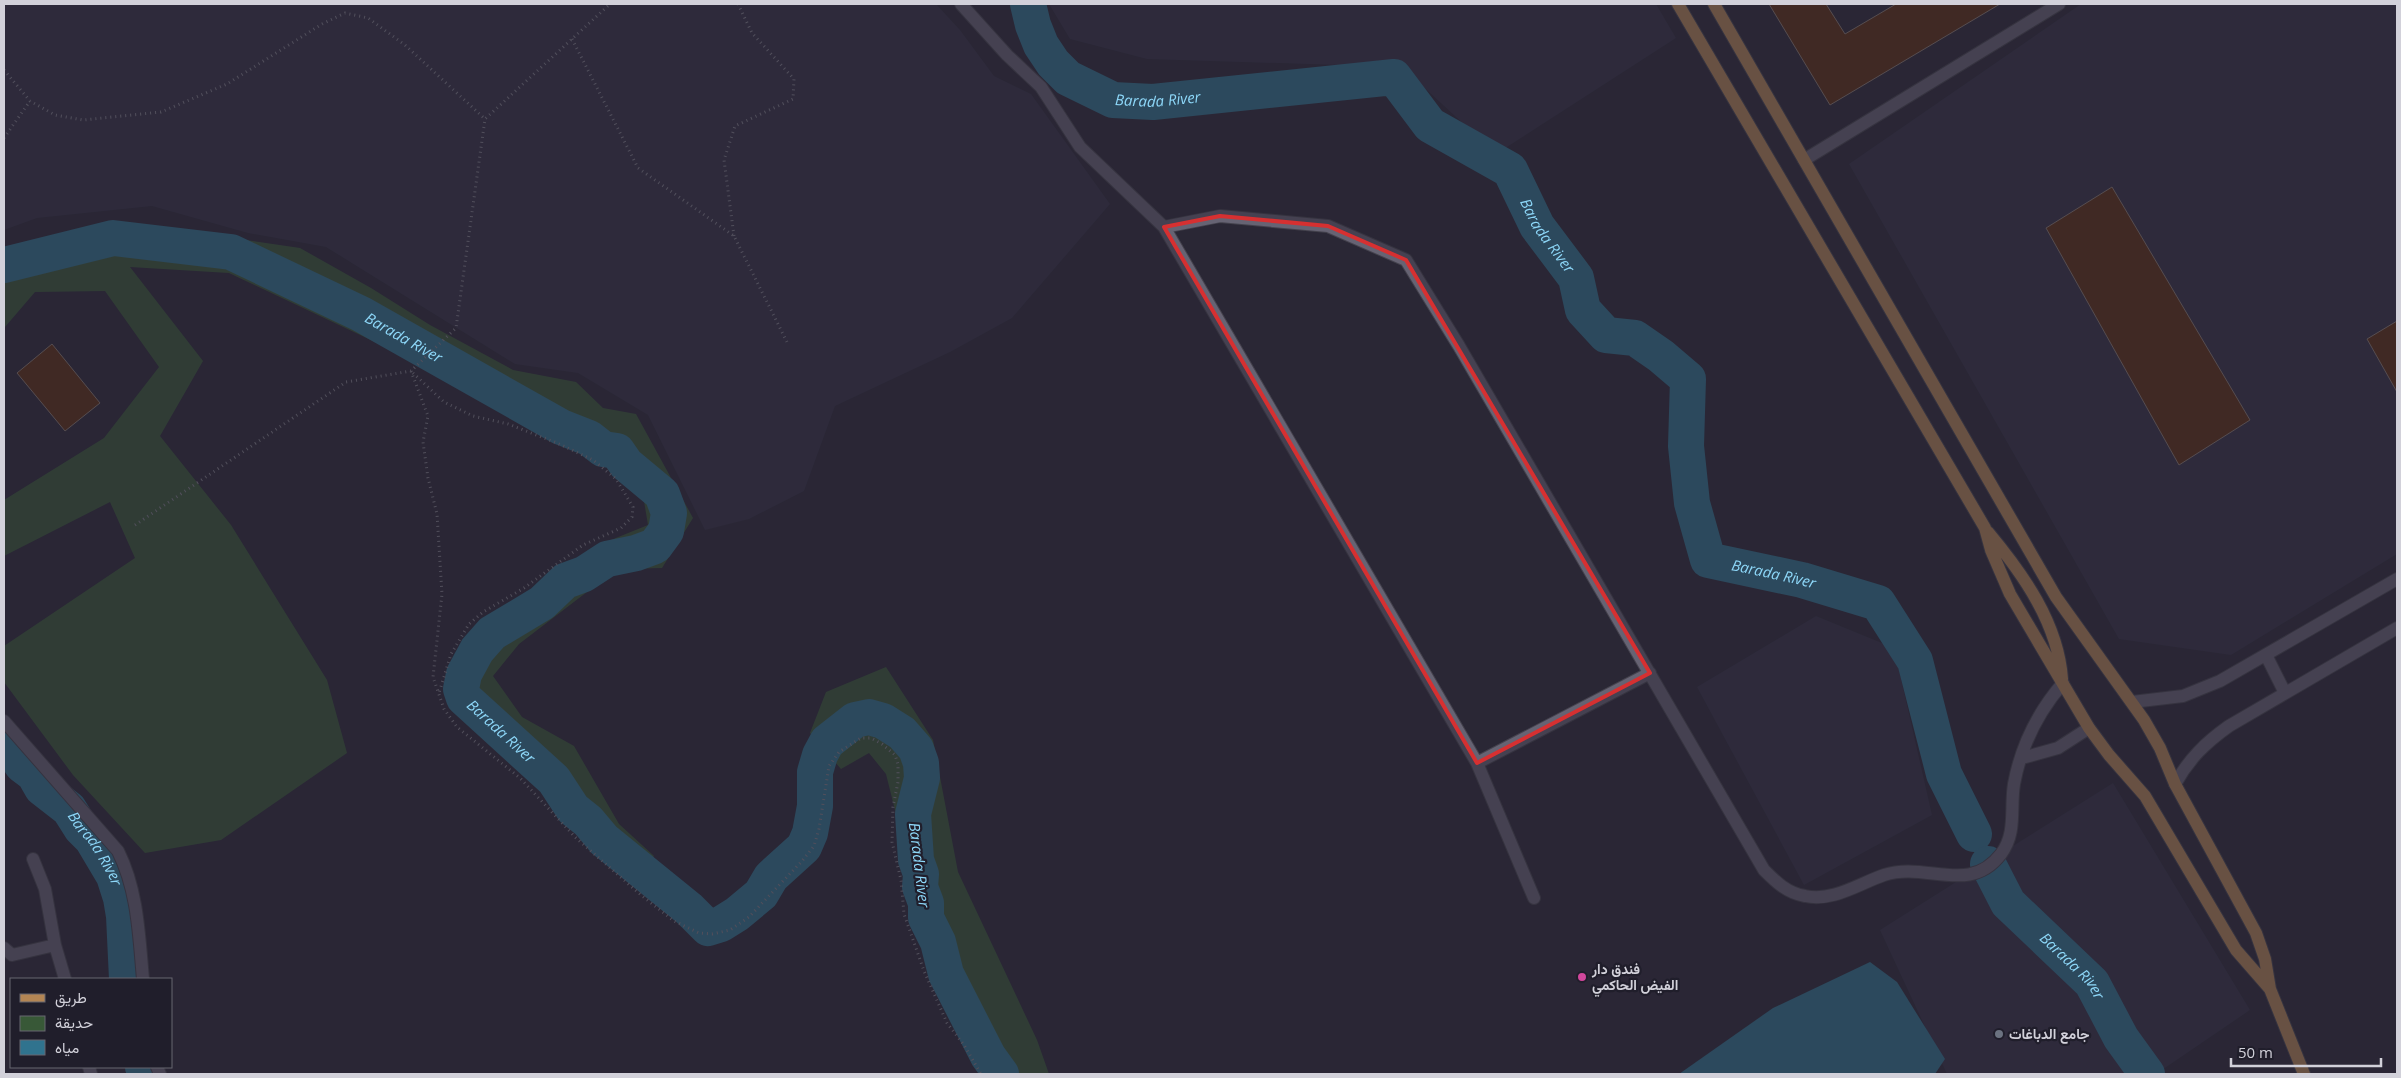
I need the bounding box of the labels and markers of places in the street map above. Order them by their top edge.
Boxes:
place label: فندق دار الفيض الحاكمي [1591,959,1678,997]
marker: فندق دار الفيض الحاكمي [1576,971,1588,983]
place label: جامع الدباغات [2009,1024,2090,1044]
marker: جامع الدباغات [1993,1028,2005,1040]

